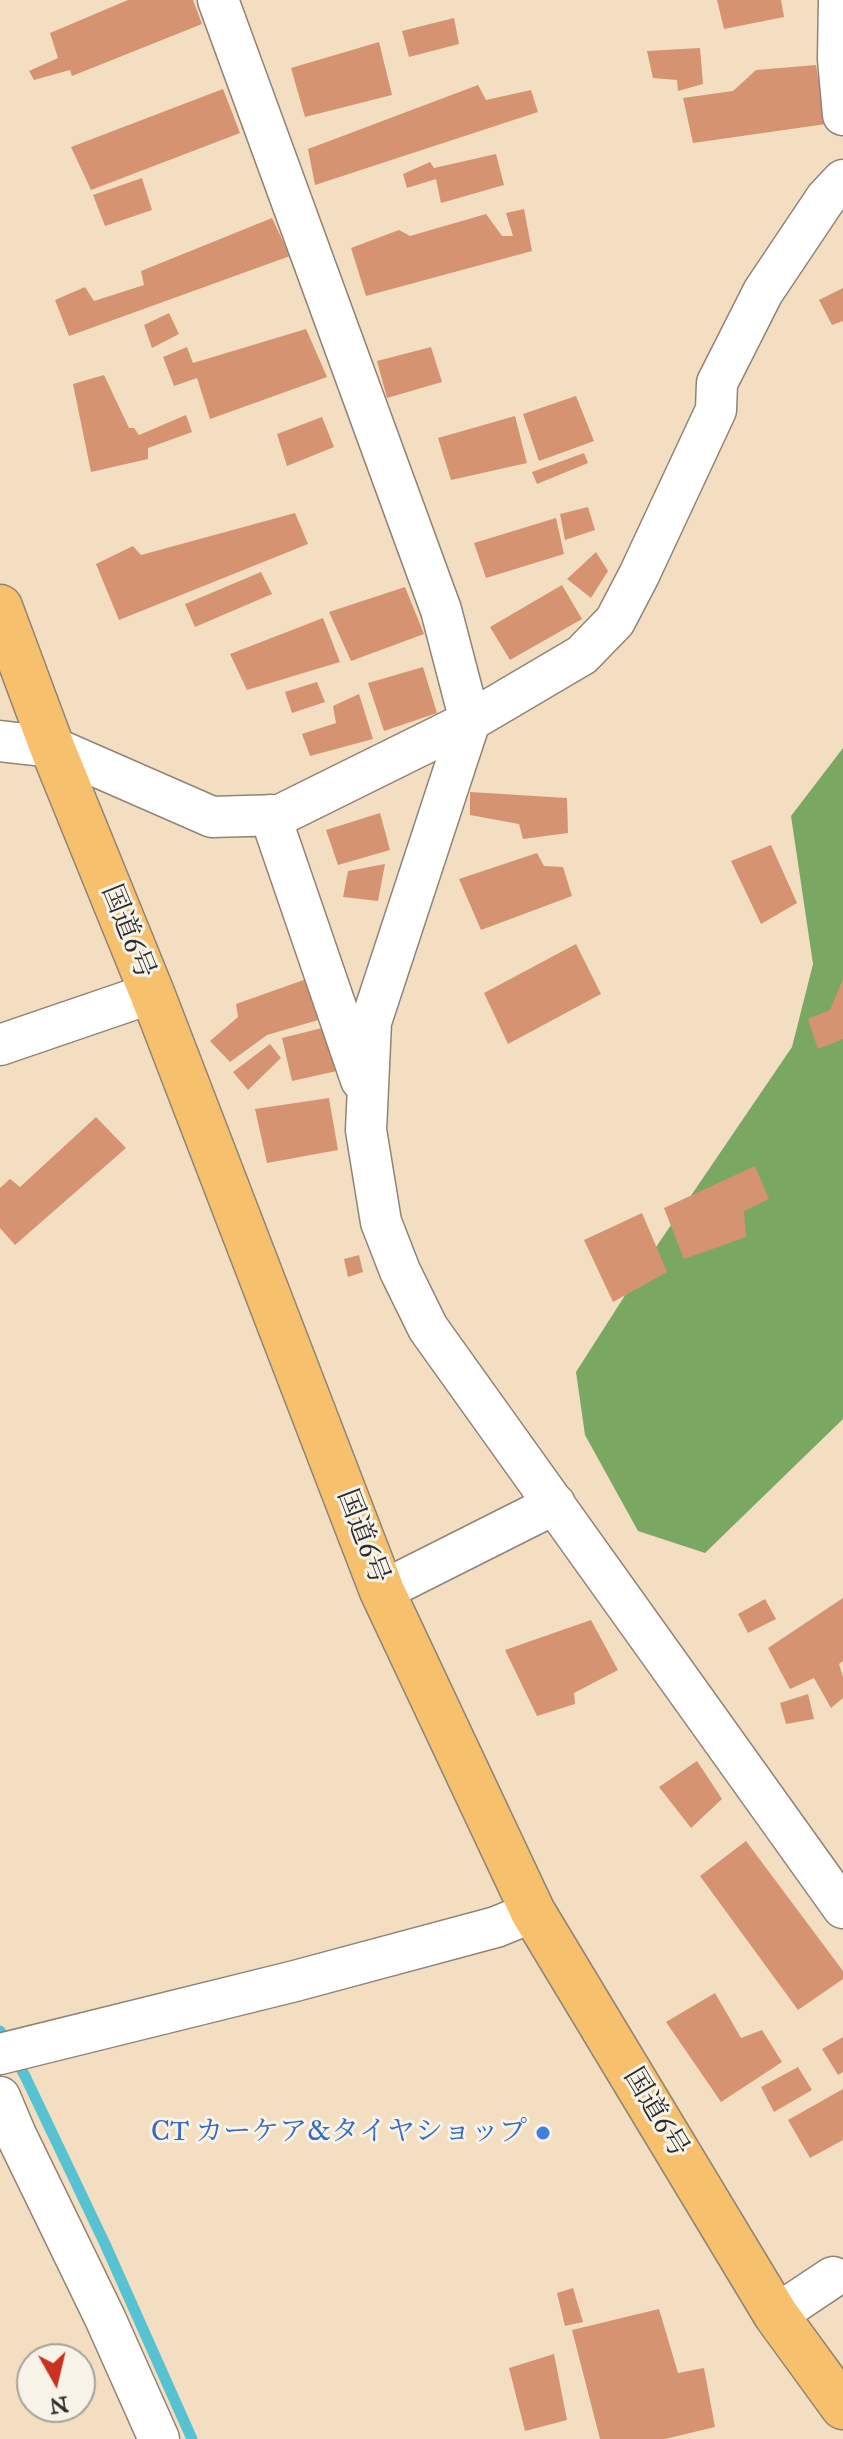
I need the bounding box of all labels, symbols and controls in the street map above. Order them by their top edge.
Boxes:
street label: 国道6号 [93,880,161,984]
street label: 国道6号 [329,1485,395,1589]
street label: 国道6号 [615,2062,695,2164]
place label: CT カーケア&タイヤショップ [151,2116,527,2150]
marker: CT カーケア&タイヤショップ [534,2124,552,2142]
north arrow [16,2343,96,2423]
text: N [48,2391,70,2420]

